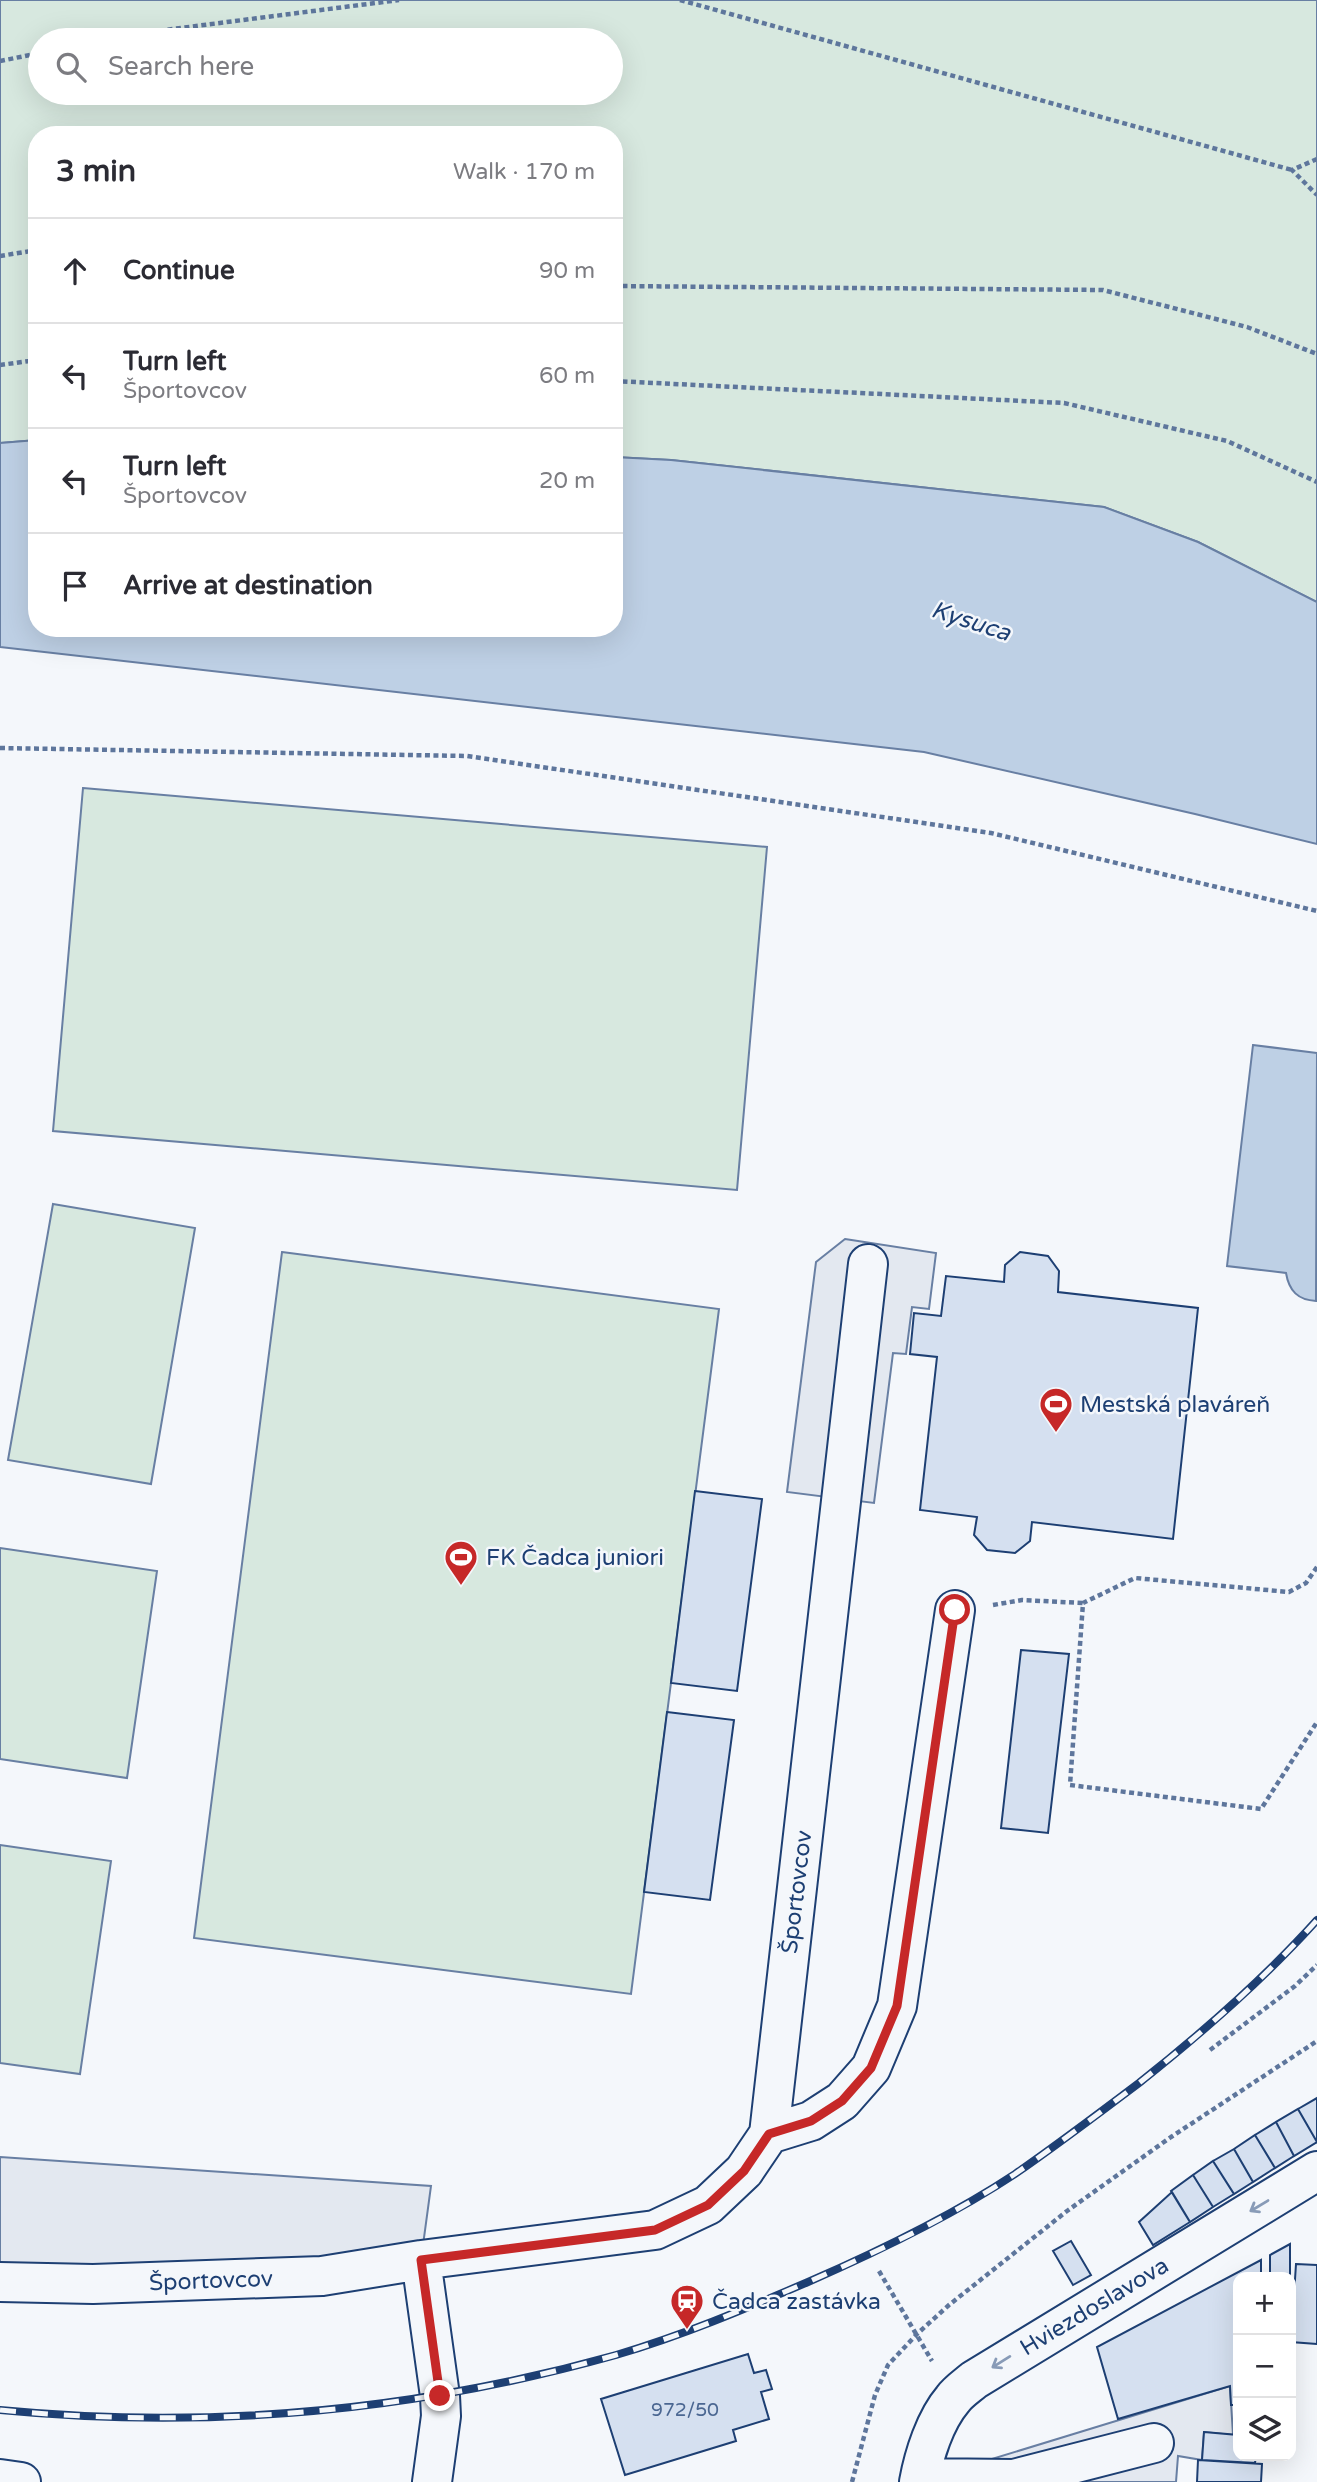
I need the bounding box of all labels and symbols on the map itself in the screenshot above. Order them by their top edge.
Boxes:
water label: Kysuca [928,595,1015,648]
sports icon: Mestská plaváreň [1037,1385,1075,1434]
place label: Mestská plaváreň [1080,1391,1270,1419]
sports icon: FK Čadca juniori [442,1538,480,1587]
place label: FK Čadca juniori [486,1544,664,1572]
route start [939,1594,970,1625]
street label: Športovcov [776,1829,818,1955]
one-way arrow [1249,2200,1269,2214]
street label: Hviezdoslavova [1015,2251,1174,2362]
street label: Športovcov [149,2265,273,2297]
station icon: Čadca zastávka [668,2282,706,2331]
place label: Čadca zastávka [712,2288,881,2316]
one-way arrow [991,2355,1011,2369]
route end [424,2380,455,2411]
house number: 972/50 [651,2399,719,2421]

